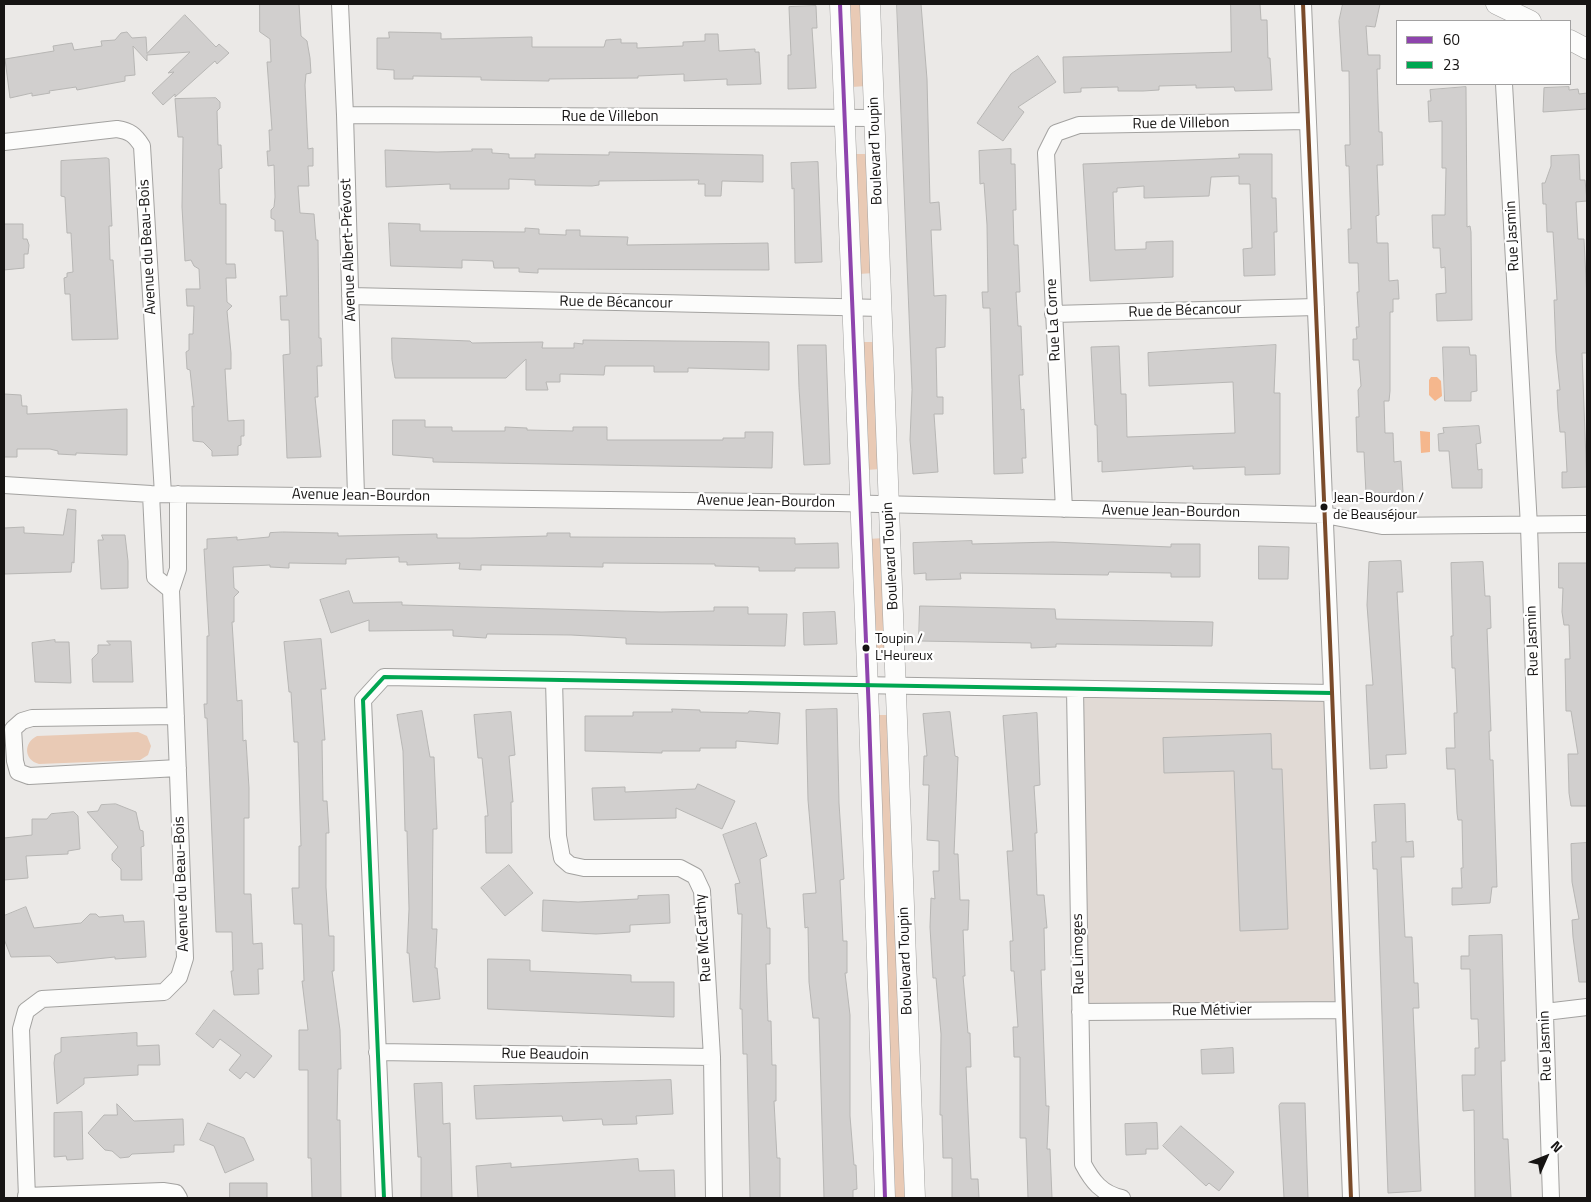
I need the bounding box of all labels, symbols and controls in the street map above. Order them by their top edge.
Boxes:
legend [1396,20,1571,85]
text: 60 [1443,28,1460,51]
text: 23 [1443,53,1460,76]
street label: Boulevard Toupin [865,96,887,206]
street label: Rue de Villebon [561,108,659,126]
street label: Rue de Villebon [1132,114,1230,134]
street label: Avenue Albert-Prévost [338,178,360,322]
street label: Avenue du Beau-Bois [135,179,161,315]
street label: Rue Jasmin [1502,200,1524,272]
street label: Rue La Corne [1043,278,1065,362]
street label: Rue de Bécancour [559,293,673,313]
street label: Rue de Bécancour [1128,300,1242,322]
street label: Avenue Jean-Bourdon [292,486,430,506]
place label: Jean-Bourdon / de Beauséjour [1333,491,1424,524]
street label: Avenue Jean-Bourdon [697,492,835,512]
street label: Boulevard Toupin [879,501,903,611]
street label: Avenue Jean-Bourdon [1102,502,1240,522]
marker: Jean-Bourdon / de Beauséjour [1319,502,1329,512]
street label: Rue Jasmin [1523,605,1543,677]
place label: Toupin / L'Heureux [875,632,933,664]
marker: Toupin / L'Heureux [861,643,871,653]
street label: Avenue du Beau-Bois [171,816,193,952]
street label: Rue McCarthy [692,893,716,983]
street label: Boulevard Toupin [895,906,917,1016]
street label: Rue Limoges [1069,913,1089,995]
street label: Rue Métivier [1172,1001,1252,1021]
street label: Rue Jasmin [1536,1010,1556,1082]
street label: Rue Beaudoin [501,1045,589,1065]
north arrow [1521,1132,1571,1182]
text: N [1546,1135,1568,1157]

